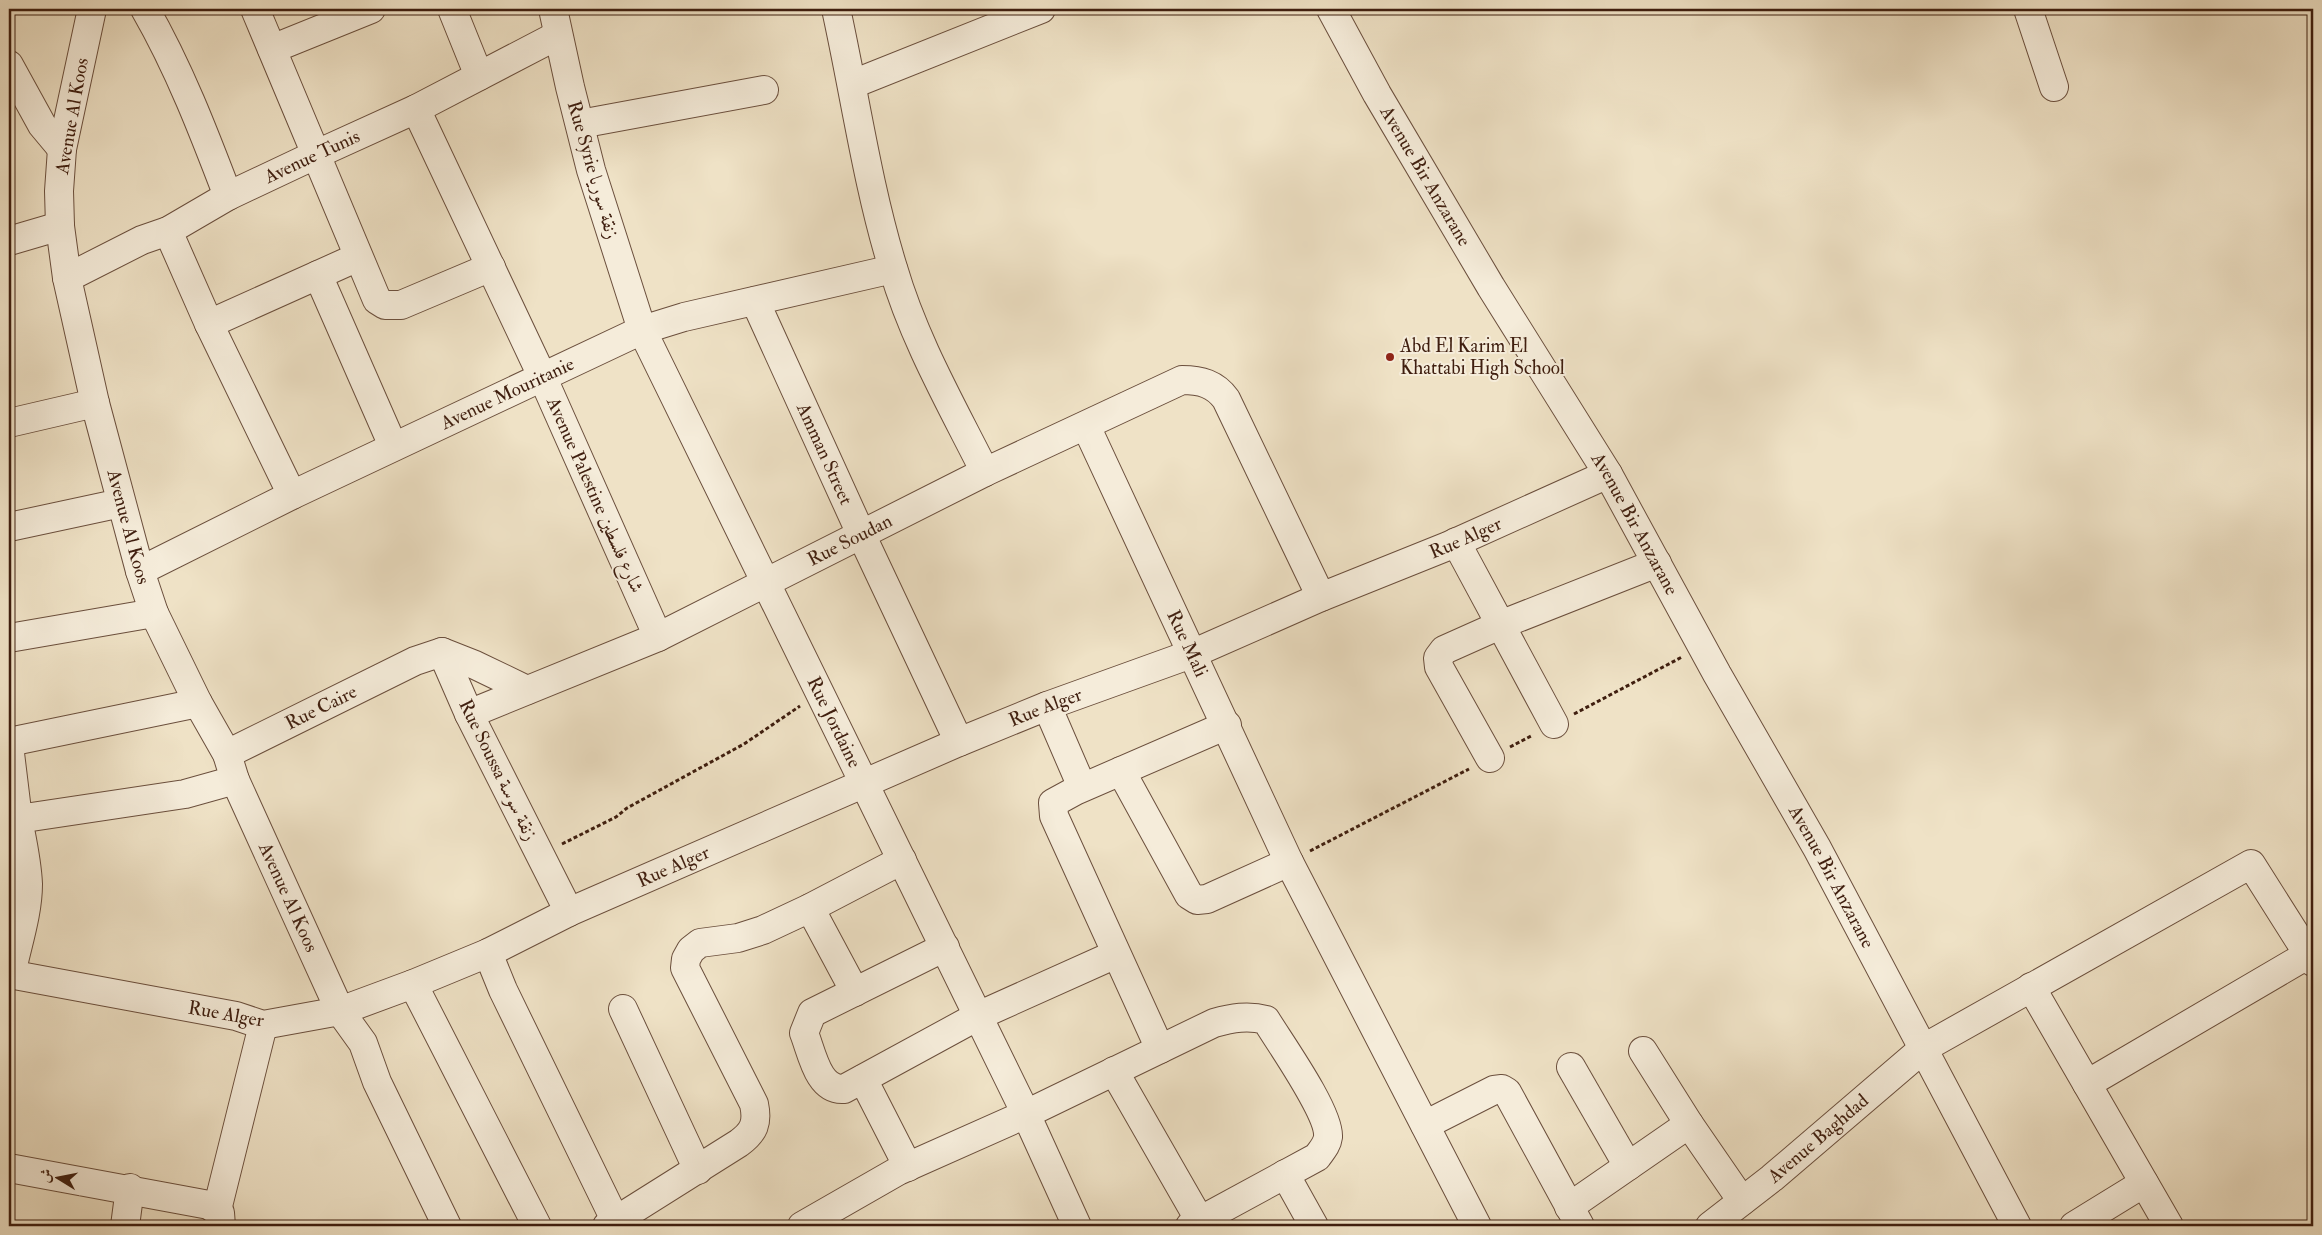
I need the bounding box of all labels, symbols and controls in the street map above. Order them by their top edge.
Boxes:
street label: Avenue Al Koos [50,56,94,177]
street label: Rue Syrie زنقة سوريا [562,98,624,242]
street label: Avenue Bir Anzarane [1374,101,1476,251]
street label: Avenue Tunis [260,124,364,189]
place label: Abd El Karim El Khattabi High School [1399,334,1565,380]
marker: Abd El Karim El Khattabi High School [1384,351,1396,363]
street label: Avenue Mouritanie [436,352,578,436]
street label: Avenue Palestine شارع فلسطين [538,392,649,598]
street label: Amman Street [791,398,858,509]
street label: Avenue Bir Anzarane [1585,447,1684,599]
street label: Avenue Al Koos [101,466,156,587]
street label: Rue Soudan [804,509,896,572]
street label: Rue Alger [1426,511,1505,564]
street label: Rue Mali [1161,606,1213,681]
street label: Rue Jordaine [802,673,867,772]
street label: Rue Caire [281,680,361,735]
street label: Rue Alger [1005,682,1085,732]
street label: Rue Soussa زنقة سوسة [453,695,543,845]
street label: Avenue Bir Anzarane [1782,800,1880,952]
street label: Avenue Al Koos [253,838,324,956]
street label: Rue Alger [633,840,713,893]
street label: Rue Alger [186,996,266,1032]
street label: Avenue Baghdad [1762,1088,1874,1189]
north arrow [32,1152,82,1202]
text: ش [36,1167,55,1184]

